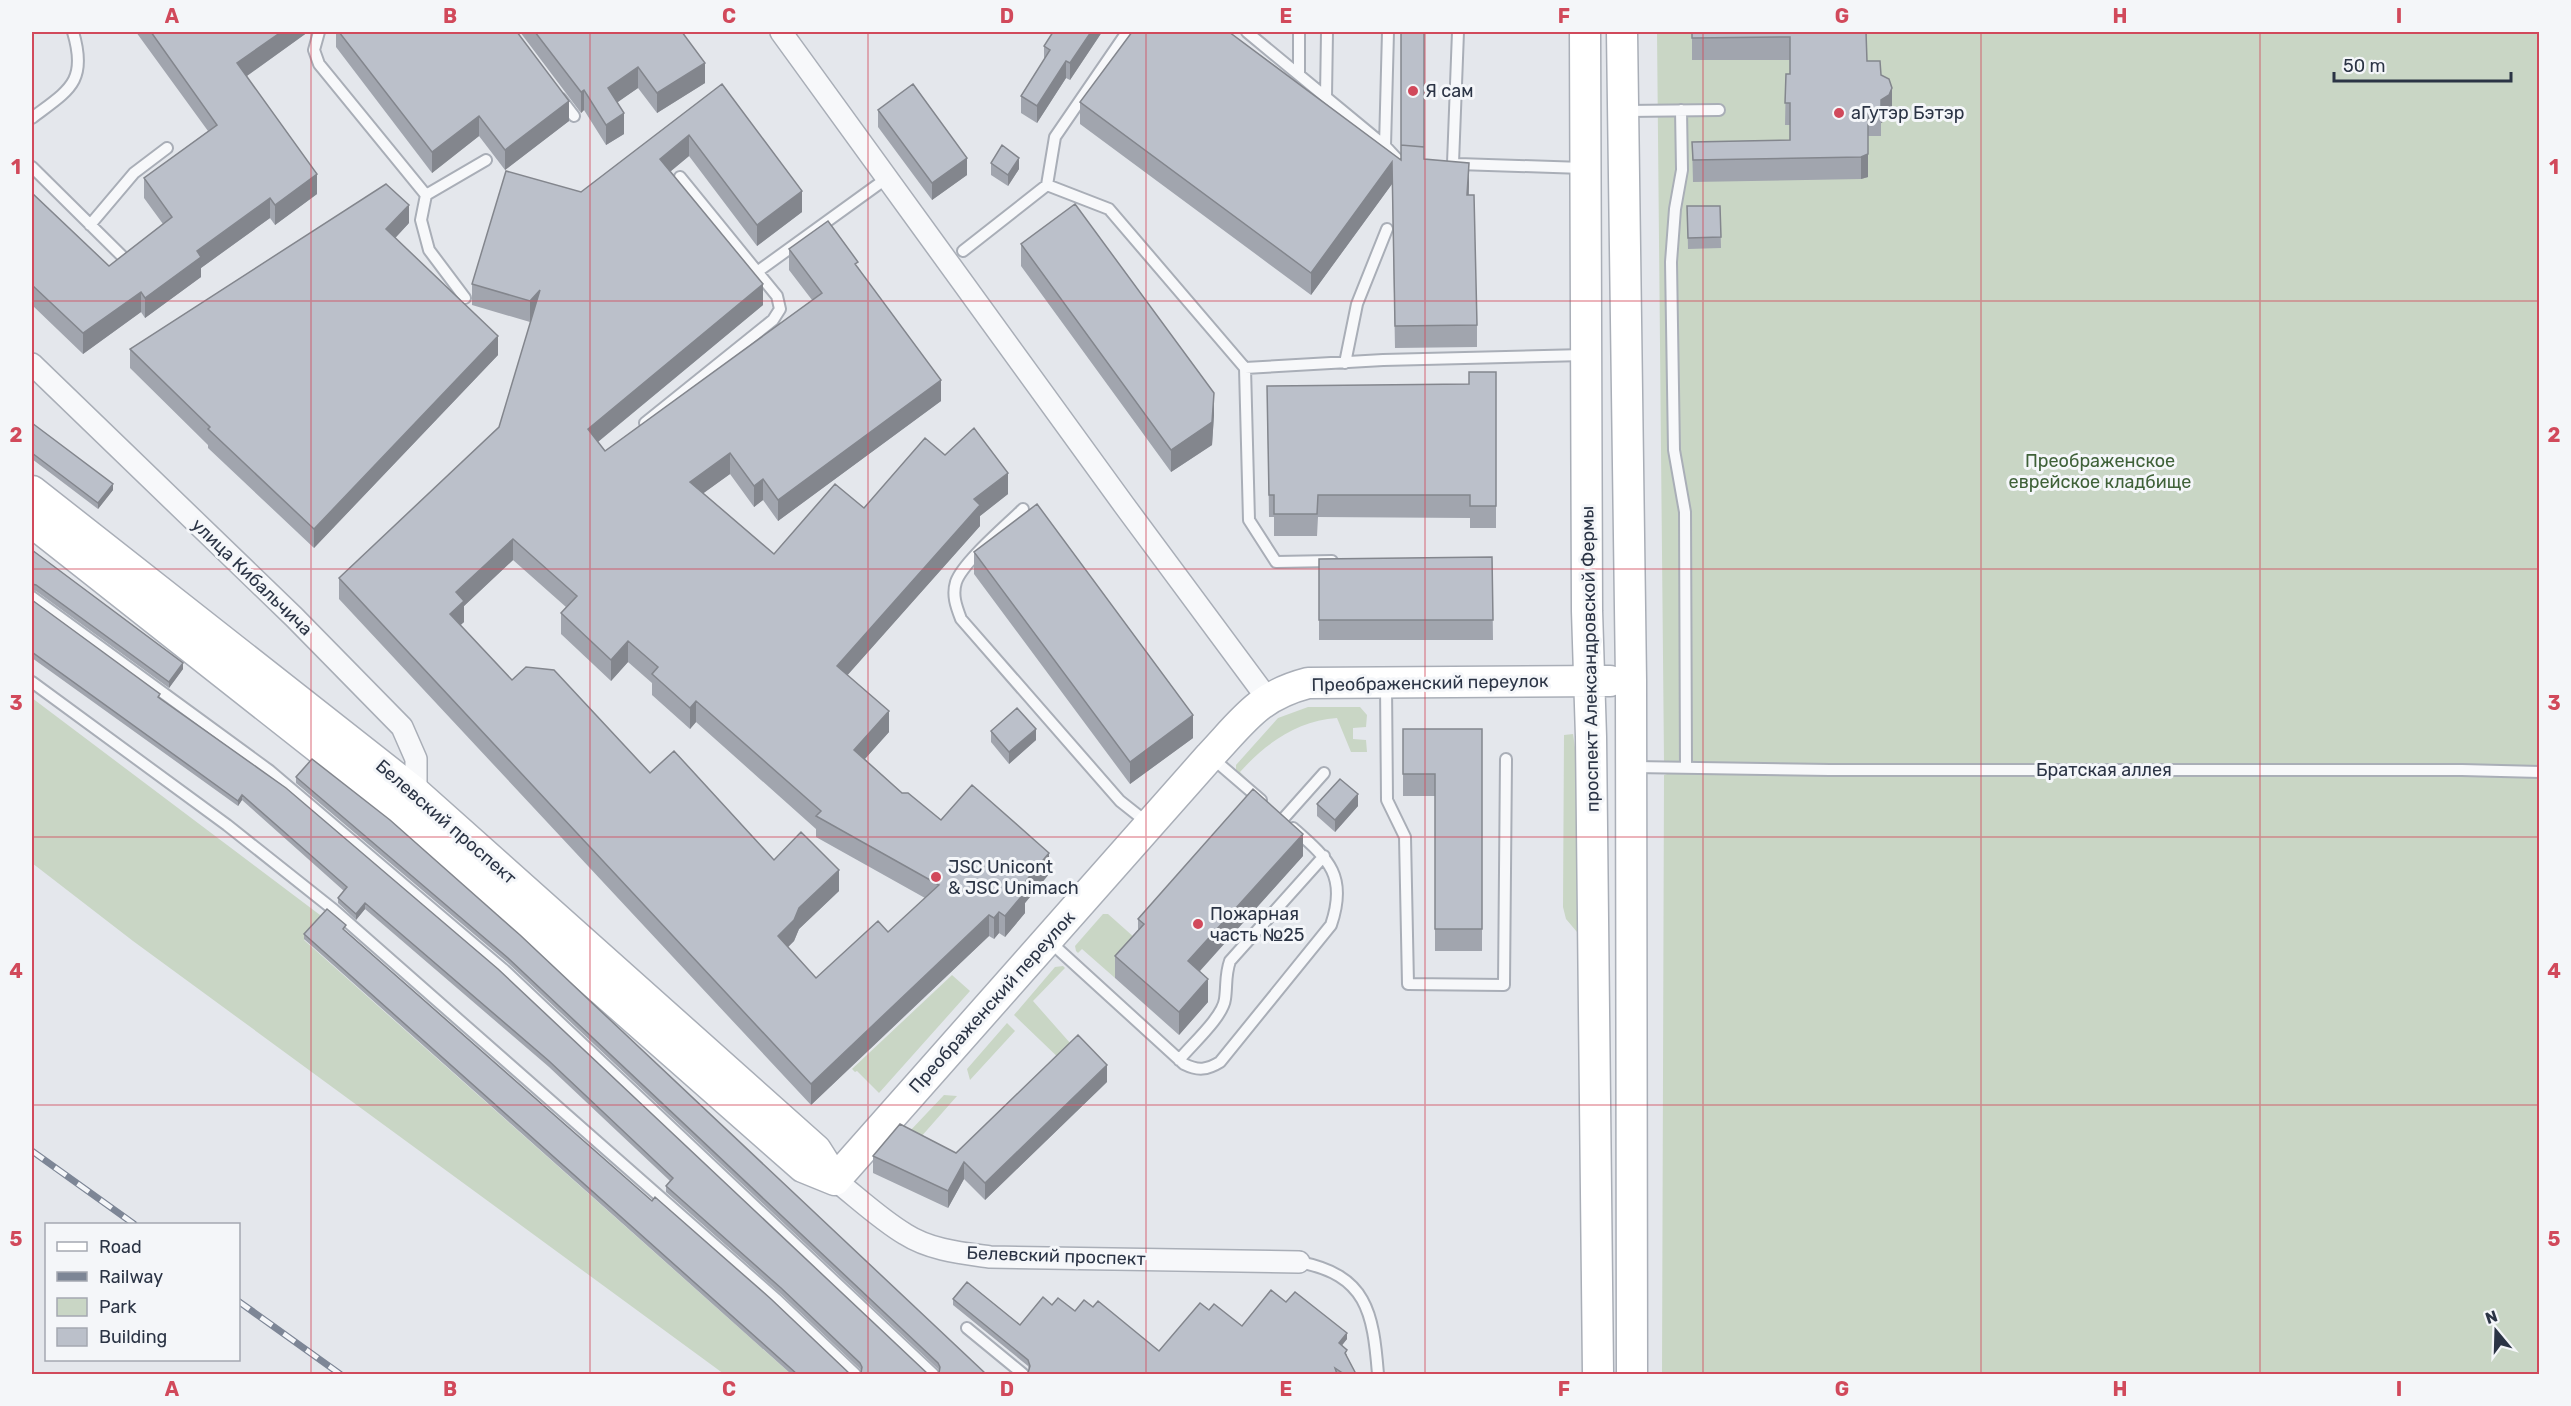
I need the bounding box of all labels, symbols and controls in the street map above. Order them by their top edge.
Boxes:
text: A [165,4,180,28]
text: B [443,4,457,28]
text: C [722,4,736,28]
text: D [1000,4,1014,28]
text: E [1280,4,1292,28]
text: F [1558,4,1570,28]
text: G [1835,4,1849,28]
text: H [2113,4,2127,28]
text: I [2396,4,2402,28]
scale bar [2334,45,2511,83]
text: 50 m [2343,55,2386,77]
place label: Я сам [1425,80,1473,102]
marker: Я сам [1406,84,1420,98]
place label: аГутэр Бэтэр [1851,102,1965,124]
marker: аГутэр Бэтэр [1832,106,1846,120]
text: 1 [11,155,21,179]
text: 1 [2549,155,2559,179]
text: 2 [10,423,23,447]
text: 2 [2548,423,2561,447]
park label: Преображенское еврейское кладбище [2009,450,2191,493]
street label: проспект Александровской Фермы [1576,506,1604,812]
street label: улица Кибальчича [187,514,317,640]
street label: Преображенский переулок [1311,670,1549,696]
text: 3 [9,691,23,715]
text: 3 [2547,691,2561,715]
street label: Белевский проспект [371,755,521,889]
street label: Братская аллея [2036,759,2172,781]
place label: JSC Unicont & JSC Unimach [948,856,1079,899]
marker: JSC Unicont & JSC Unimach [929,870,943,884]
place label: Пожарная часть №25 [1210,903,1305,946]
street label: Преображенский переулок [904,906,1080,1098]
marker: Пожарная часть №25 [1191,917,1205,931]
text: 4 [9,959,23,983]
text: 4 [2547,959,2561,983]
legend [45,1223,240,1361]
text: 5 [10,1227,23,1251]
text: 5 [2548,1227,2561,1251]
text: Road [99,1236,142,1258]
street label: Белевский проспект [966,1242,1146,1270]
text: Railway [99,1266,163,1288]
text: Park [99,1296,137,1318]
north arrow [2466,1301,2526,1361]
text: N [2483,1306,2500,1328]
text: Building [99,1326,167,1348]
text: A [165,1377,180,1401]
text: B [443,1377,457,1401]
text: C [722,1377,736,1401]
text: D [1000,1377,1014,1401]
text: E [1280,1377,1292,1401]
text: F [1558,1377,1570,1401]
text: G [1835,1377,1849,1401]
text: H [2113,1377,2127,1401]
text: I [2396,1377,2402,1401]

